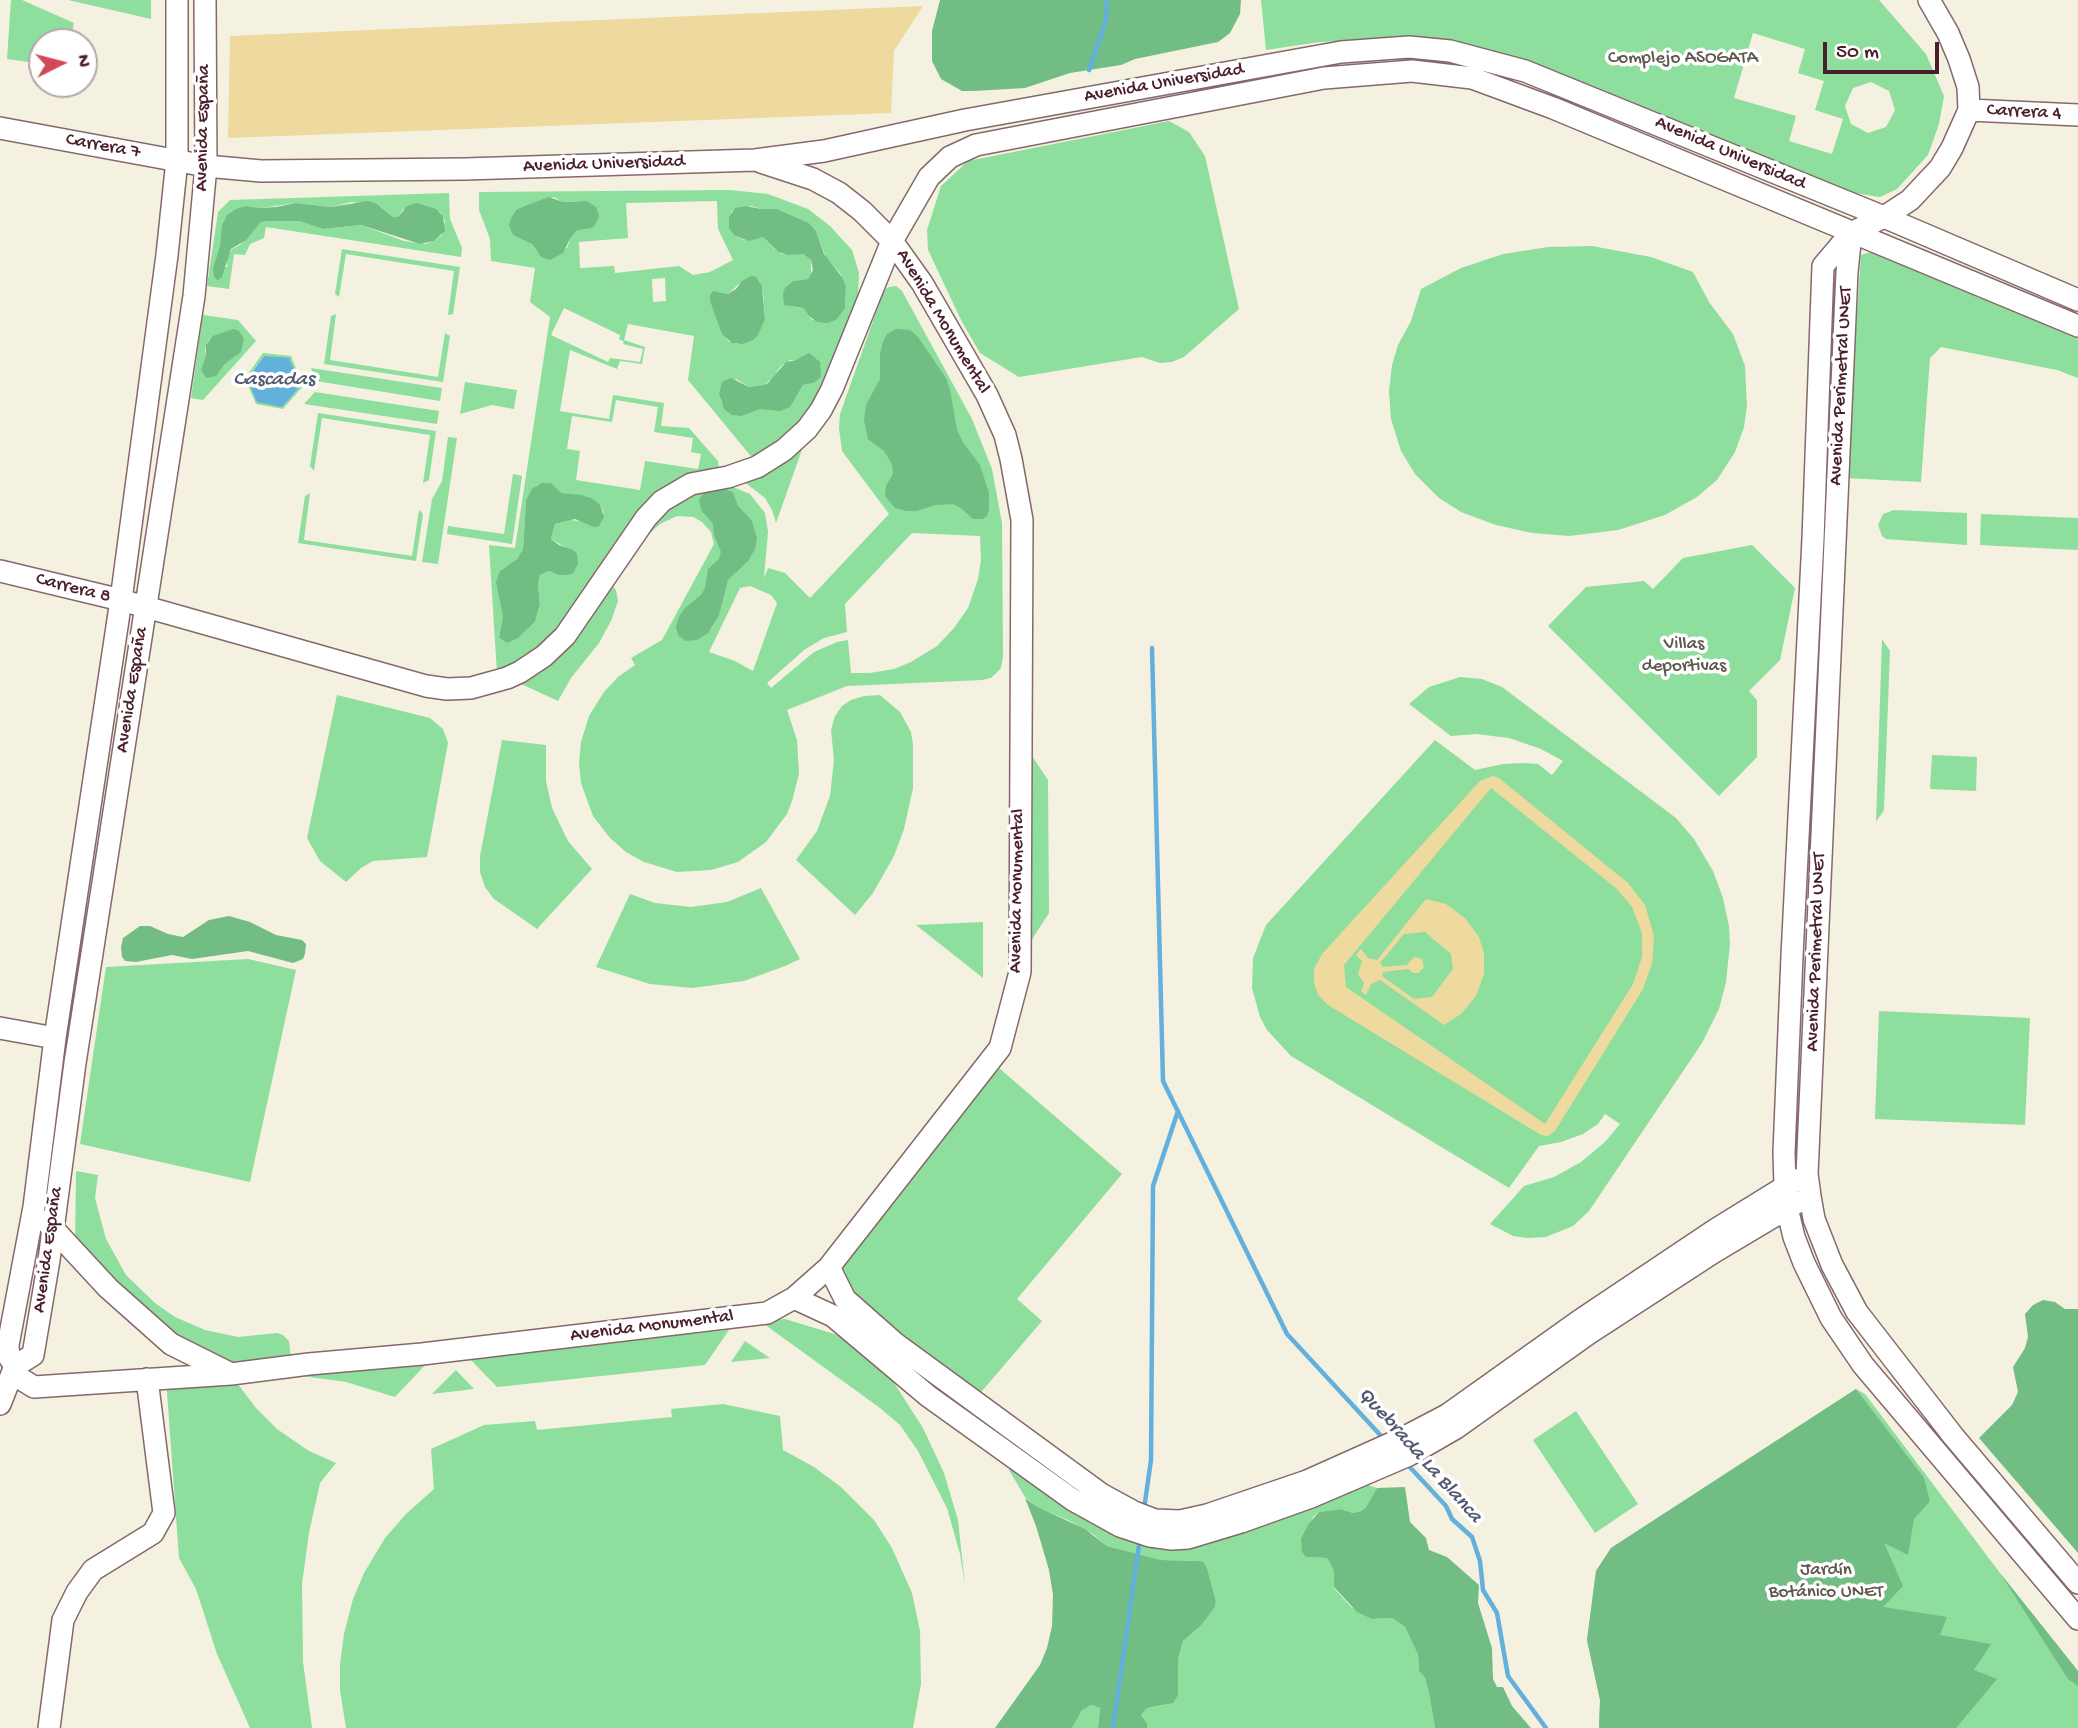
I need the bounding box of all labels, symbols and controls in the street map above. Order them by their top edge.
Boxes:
north arrow [28,28,98,98]
scale bar [1826,28,1941,72]
text: 50 m [1836,41,1879,66]
park label: Complejo ASOGATA [1608,48,1758,70]
text: N [70,54,94,68]
street label: Avenida Universidad [1082,59,1246,109]
street label: Avenida España [191,64,217,192]
street label: Carrera 4 [1986,100,2062,126]
street label: Avenida Universidad [1651,112,1809,196]
street label: Carrera 7 [64,129,142,165]
street label: Avenida Universidad [523,151,685,179]
street label: Avenida Monumental [890,246,994,398]
street label: Avenida Perimetral UNET [1825,286,1859,486]
water label: Cascadas [233,368,315,394]
street label: Carrera 8 [33,569,113,609]
street label: Avenida España [112,625,154,755]
park label: Villas deportivas [1642,634,1726,678]
street label: Avenida Monumental [1005,809,1031,973]
street label: Avenida Perimetral UNET [1802,852,1832,1052]
street label: Avenida España [29,1186,69,1314]
street label: Avenida Monumental [569,1306,735,1348]
water label: Quebrada La Blanca [1351,1383,1487,1529]
park label: Jardín Botánico UNET [1769,1560,1883,1604]

